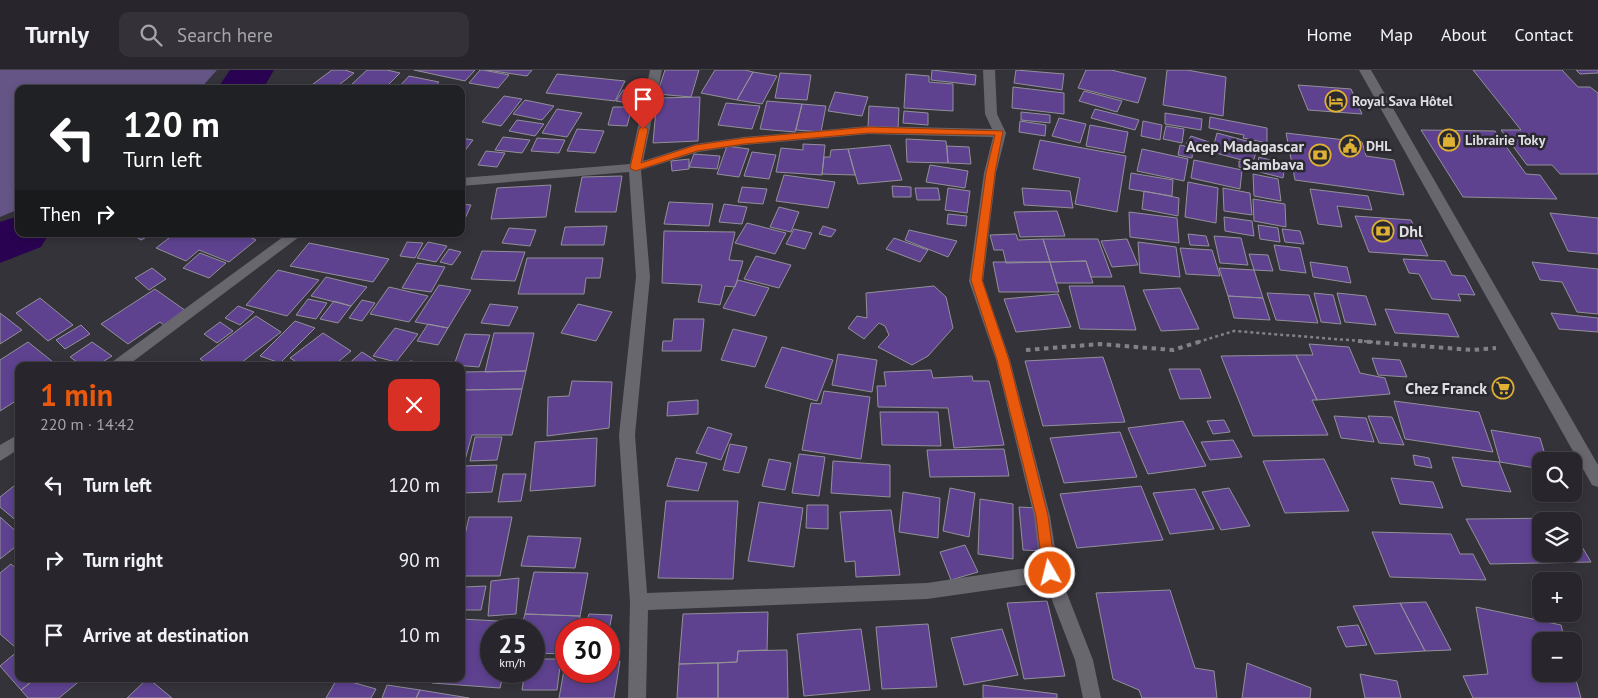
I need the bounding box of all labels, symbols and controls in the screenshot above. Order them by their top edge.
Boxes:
search box [119,12,469,57]
text: Turnly [25,19,89,50]
icon: search [137,21,165,49]
text: Search here [177,23,273,47]
text: Home [1306,23,1352,46]
text: Map [1380,23,1413,46]
text: About [1441,23,1487,46]
text: Contact [1515,23,1573,46]
pin [622,78,664,129]
icon: arrive [629,85,657,113]
hotel icon: Royal Sava Hôtel [1324,89,1348,113]
place label: Royal Sava Hôtel [1352,92,1453,110]
text: 120 m [123,101,220,147]
icon: left [40,105,105,170]
shop icon: Librairie Toky [1437,128,1461,152]
place label: Librairie Toky [1465,131,1546,149]
public building icon: DHL [1338,134,1362,158]
place label: Acep Madagascar Sambava [1186,136,1304,174]
place label: DHL [1366,137,1392,155]
bank icon: Acep Madagascar Sambava [1308,143,1332,167]
text: Turn left [123,145,202,173]
icon: right [91,200,119,228]
text: Then [40,202,81,226]
bank icon: Dhl [1371,219,1395,243]
place label: Dhl [1399,221,1423,241]
text: 1 min [40,375,113,414]
supermarket icon: Chez Franck [1491,376,1515,400]
place label: Chez Franck [1405,378,1487,398]
button: close [388,379,440,431]
text: 220 m · 14:42 [40,414,135,434]
map controls [1532,452,1582,682]
button: search [1532,452,1582,502]
icon: left [40,471,68,499]
text: Turn left [83,473,152,497]
text: 120 m [388,473,440,497]
button: layers [1532,512,1582,562]
icon: right [40,546,68,574]
position arrow [1023,546,1075,598]
text: Turn right [83,548,163,572]
text: 90 m [399,548,440,572]
button: + [1532,572,1582,622]
speed limit sign: 30 [555,618,620,683]
icon: arrive [40,621,68,649]
text: Arrive at destination [83,623,249,647]
text: 10 m [399,623,440,647]
text: 25 [498,628,527,660]
button: − [1532,632,1582,682]
text: km/h [499,655,526,670]

